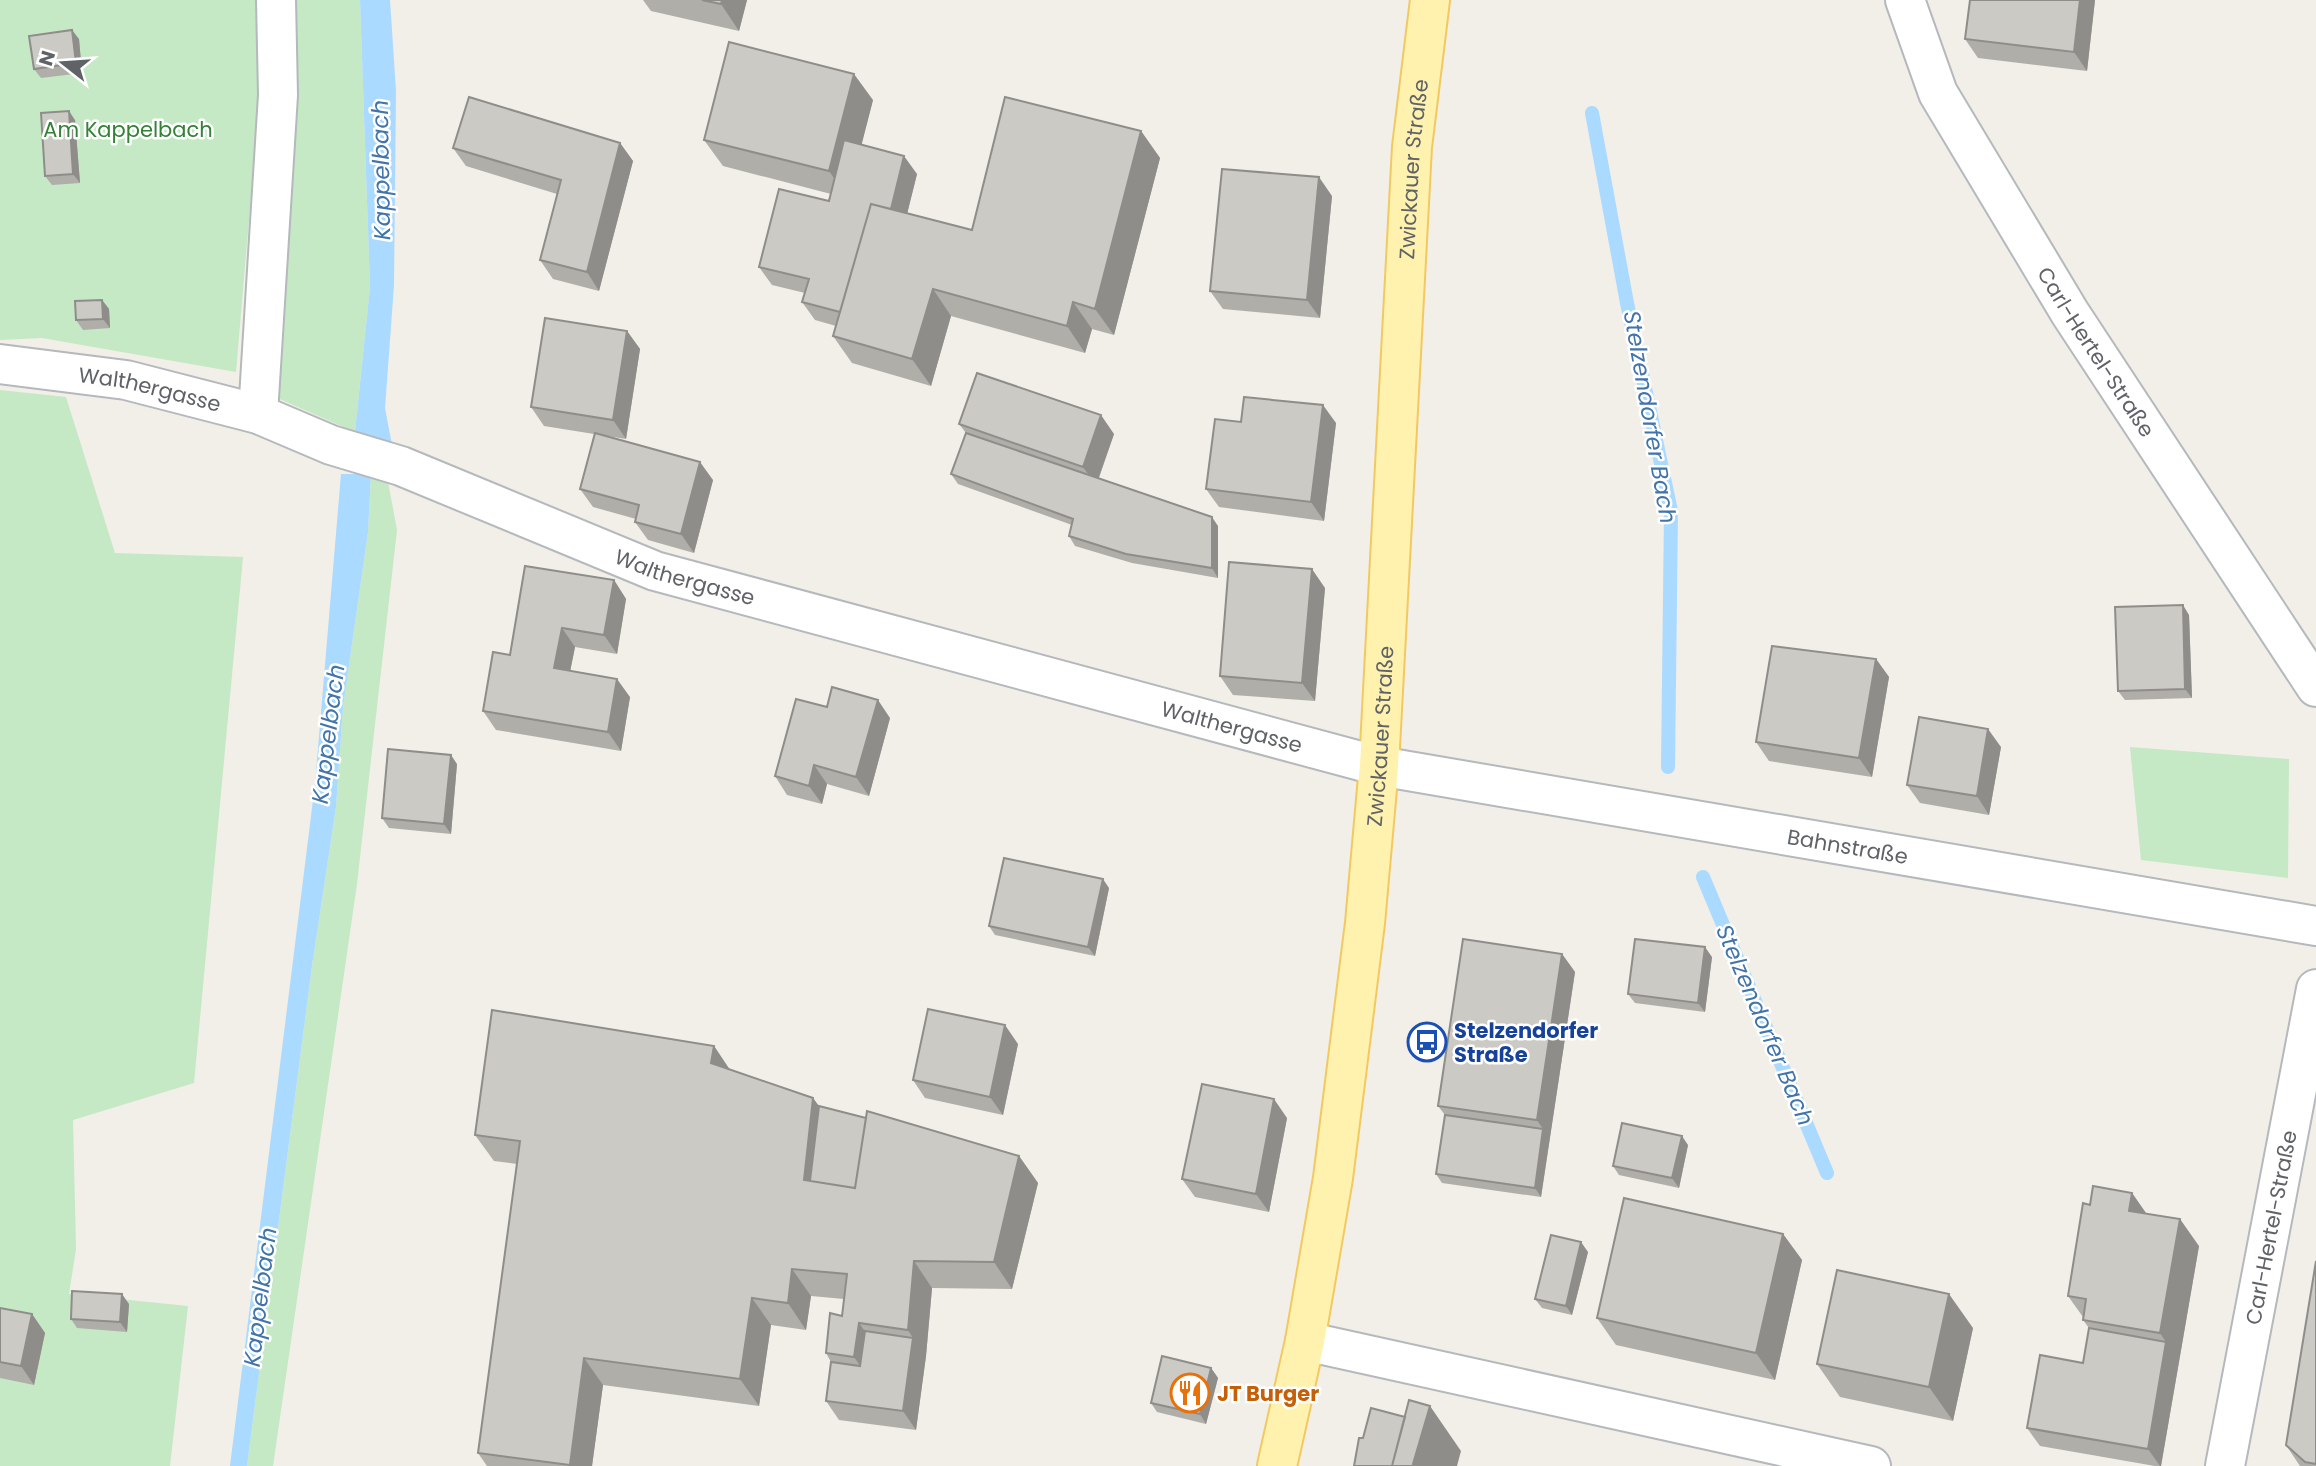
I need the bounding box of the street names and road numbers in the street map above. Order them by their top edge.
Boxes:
street label: Zwickauer Straße [1392,77,1435,260]
street label: Carl-Hertel-Straße [2031,261,2162,442]
street label: Walthergasse [77,360,224,418]
street label: Walthergasse [610,541,758,612]
street label: Zwickauer Straße [1359,645,1400,828]
street label: Walthergasse [1158,693,1306,759]
street label: Bahnstraße [1785,821,1910,871]
street label: Carl-Hertel-Straße [2238,1128,2303,1327]

